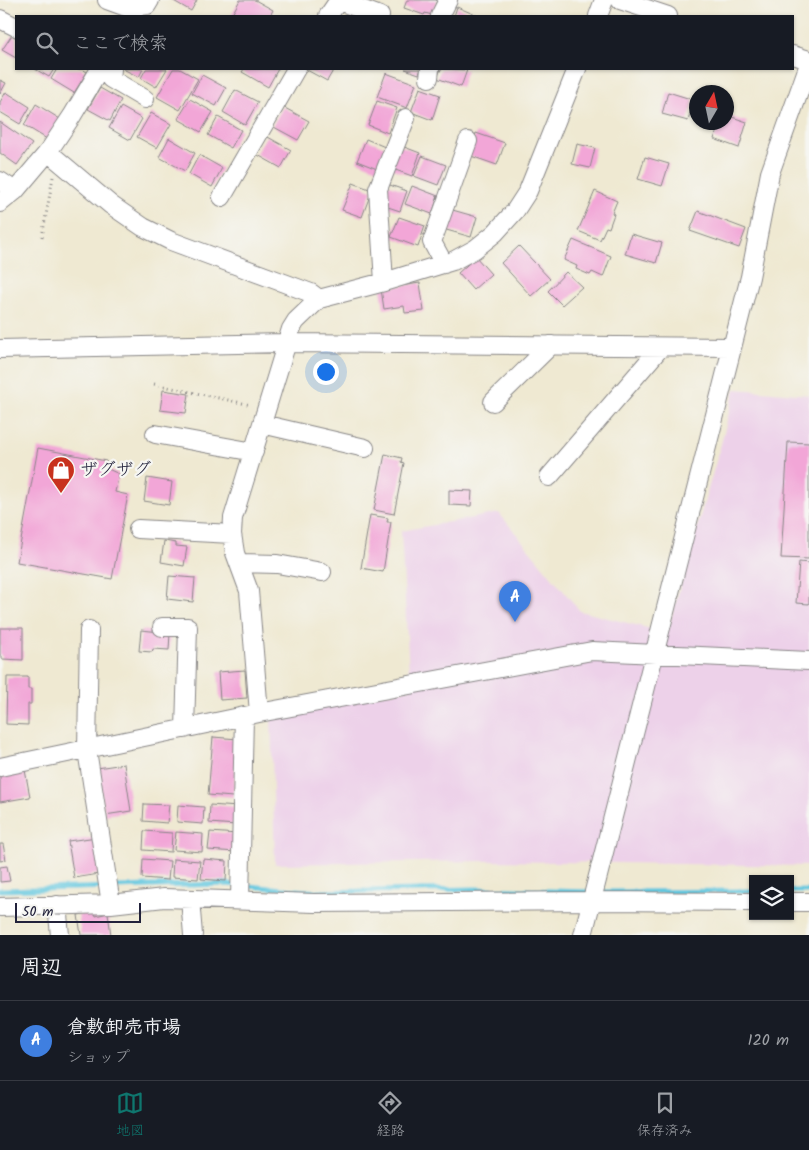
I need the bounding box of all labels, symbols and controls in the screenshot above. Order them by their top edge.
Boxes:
search box [15,15,794,70]
icon: search [33,29,61,57]
text: ここで検索 [73,29,168,59]
north arrow [689,85,734,130]
your location [313,359,339,385]
shop icon: ザグザグ [46,455,76,494]
place label: ザグザグ [80,456,151,485]
pin: A [499,581,531,622]
map controls [749,875,794,920]
button: layers [749,875,794,920]
scale bar [15,900,141,923]
text: 50 m [22,901,53,923]
text: 周辺 [20,952,62,985]
text: 倉敷卸売市場 [67,1013,181,1043]
text: A [31,1028,41,1053]
text: 120 m [748,1028,789,1053]
text: ショップ [67,1045,130,1070]
tab: 地図 [116,1089,144,1142]
tab: 経路 [376,1089,404,1142]
tab: 保存済み [637,1089,693,1142]

